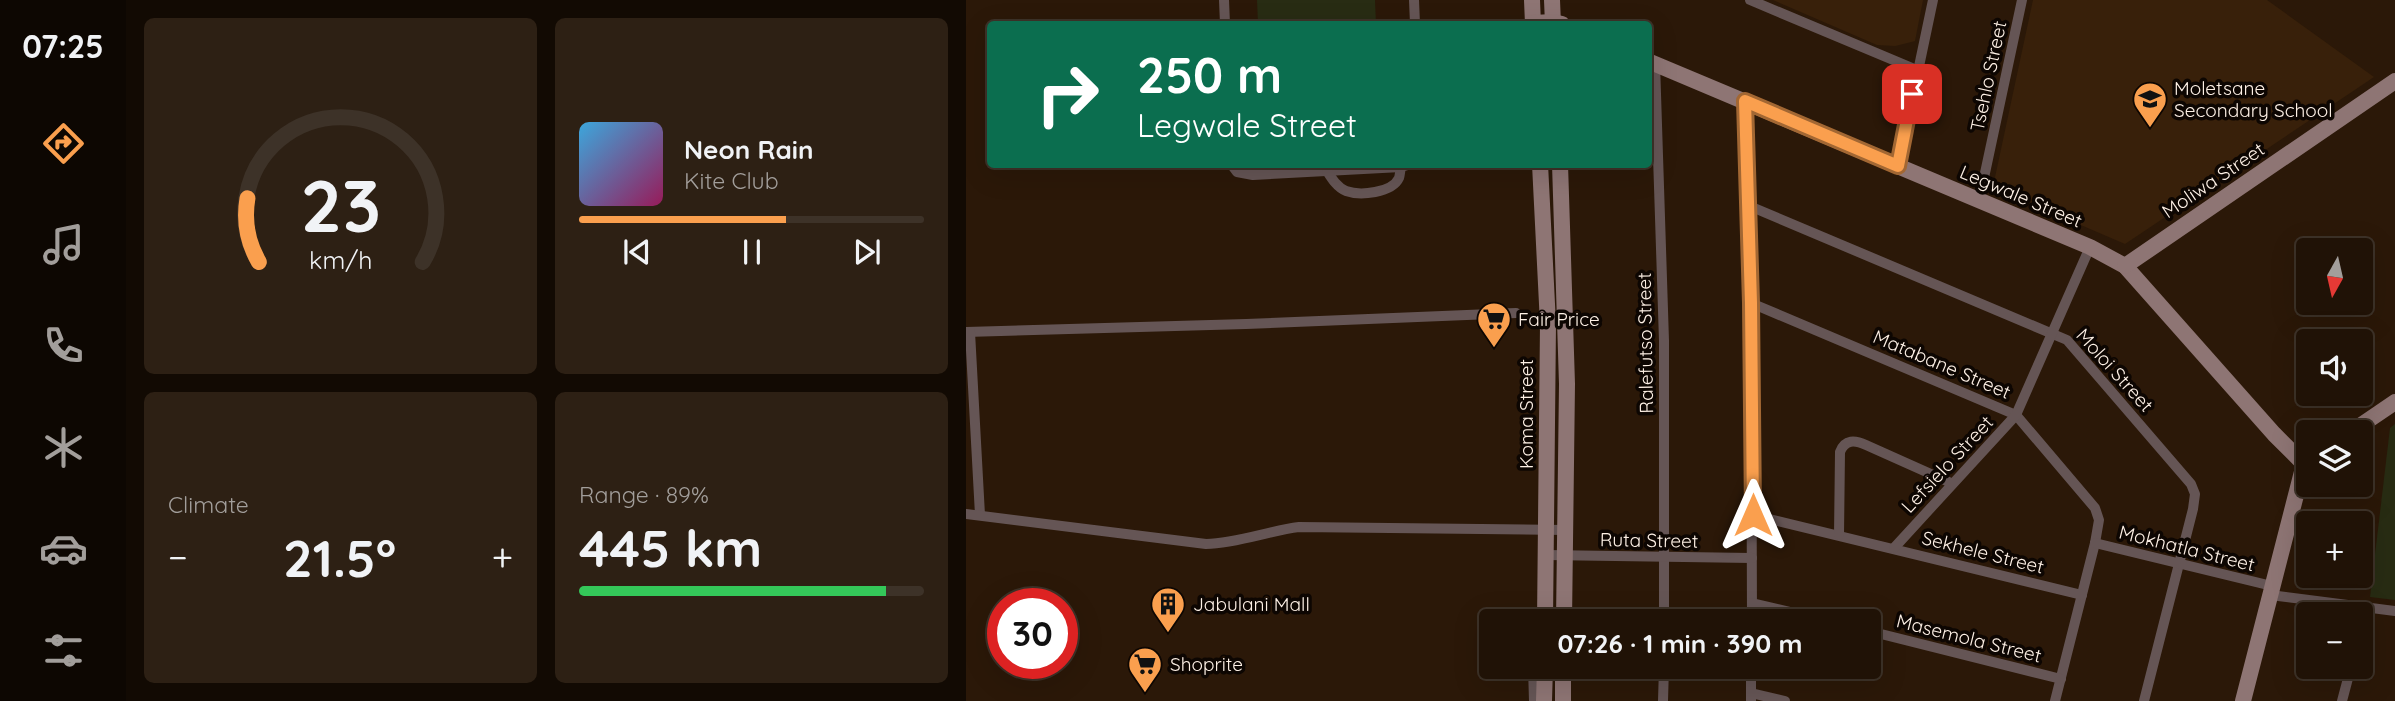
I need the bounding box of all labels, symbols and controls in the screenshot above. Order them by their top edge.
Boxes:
street label: Tsehlo Street [1965,18,2011,134]
text: 07:25 [22,26,104,66]
text: 250 m [1137,44,1282,105]
icon: right [1022,49,1113,140]
pin [1882,64,1942,124]
icon: arrive [1893,75,1931,113]
place label: Moletsane Secondary School [2174,76,2333,122]
school or university icon: Moletsane Secondary School [2131,80,2169,129]
text: Legwale Street [1137,105,1357,145]
icon: directions [39,119,88,168]
text: Neon Rain [684,133,813,166]
street label: Moliwa Street [2157,137,2269,223]
street label: Legwale Street [1956,159,2086,233]
text: 23 [300,160,381,251]
text: Kite Club [684,166,779,195]
icon: music [39,220,88,269]
icon: previous [618,233,656,271]
icon: pause [733,233,771,271]
icon: next [848,233,886,271]
north arrow [2296,238,2373,315]
map controls [2296,238,2373,679]
text: km/h [309,244,372,275]
street label: Ralefutso Street [1632,272,1658,414]
supermarket icon: Fair Price [1475,300,1513,349]
place label: Fair Price [1518,307,1600,331]
icon: phone [39,321,88,370]
street label: Moloi Street [2071,323,2159,417]
street label: Matabane Street [1870,324,2014,404]
button: sound [2296,329,2373,406]
street label: Koma Street [1514,359,1538,469]
street label: Lefsielo Street [1896,410,1998,518]
button: layers [2296,420,2373,497]
icon: climate [39,423,88,472]
position arrow [1716,478,1790,552]
text: Range · 89% [579,480,709,509]
text: Climate [168,490,249,519]
button: + [2296,511,2373,588]
text: 445 km [579,515,762,580]
street label: Mokhatla Street [2117,520,2257,576]
icon: car [39,524,88,573]
text: 21.5° [283,525,396,590]
street label: Sekhele Street [1919,525,2047,579]
street label: Ruta Street [1600,527,1698,553]
text: − [168,533,188,581]
text: + [492,533,513,581]
building icon: Jabulani Mall [1149,585,1187,634]
speed limit sign: 30 [987,588,1078,679]
place label: Jabulani Mall [1193,592,1310,616]
button: − [2296,602,2373,679]
street label: Masemola Street [1894,608,2044,668]
icon: filters [39,626,88,675]
text: 07:26 · 1 min · 390 m [1557,627,1803,660]
supermarket icon: Shoprite [1126,645,1164,694]
place label: Shoprite [1170,652,1243,676]

